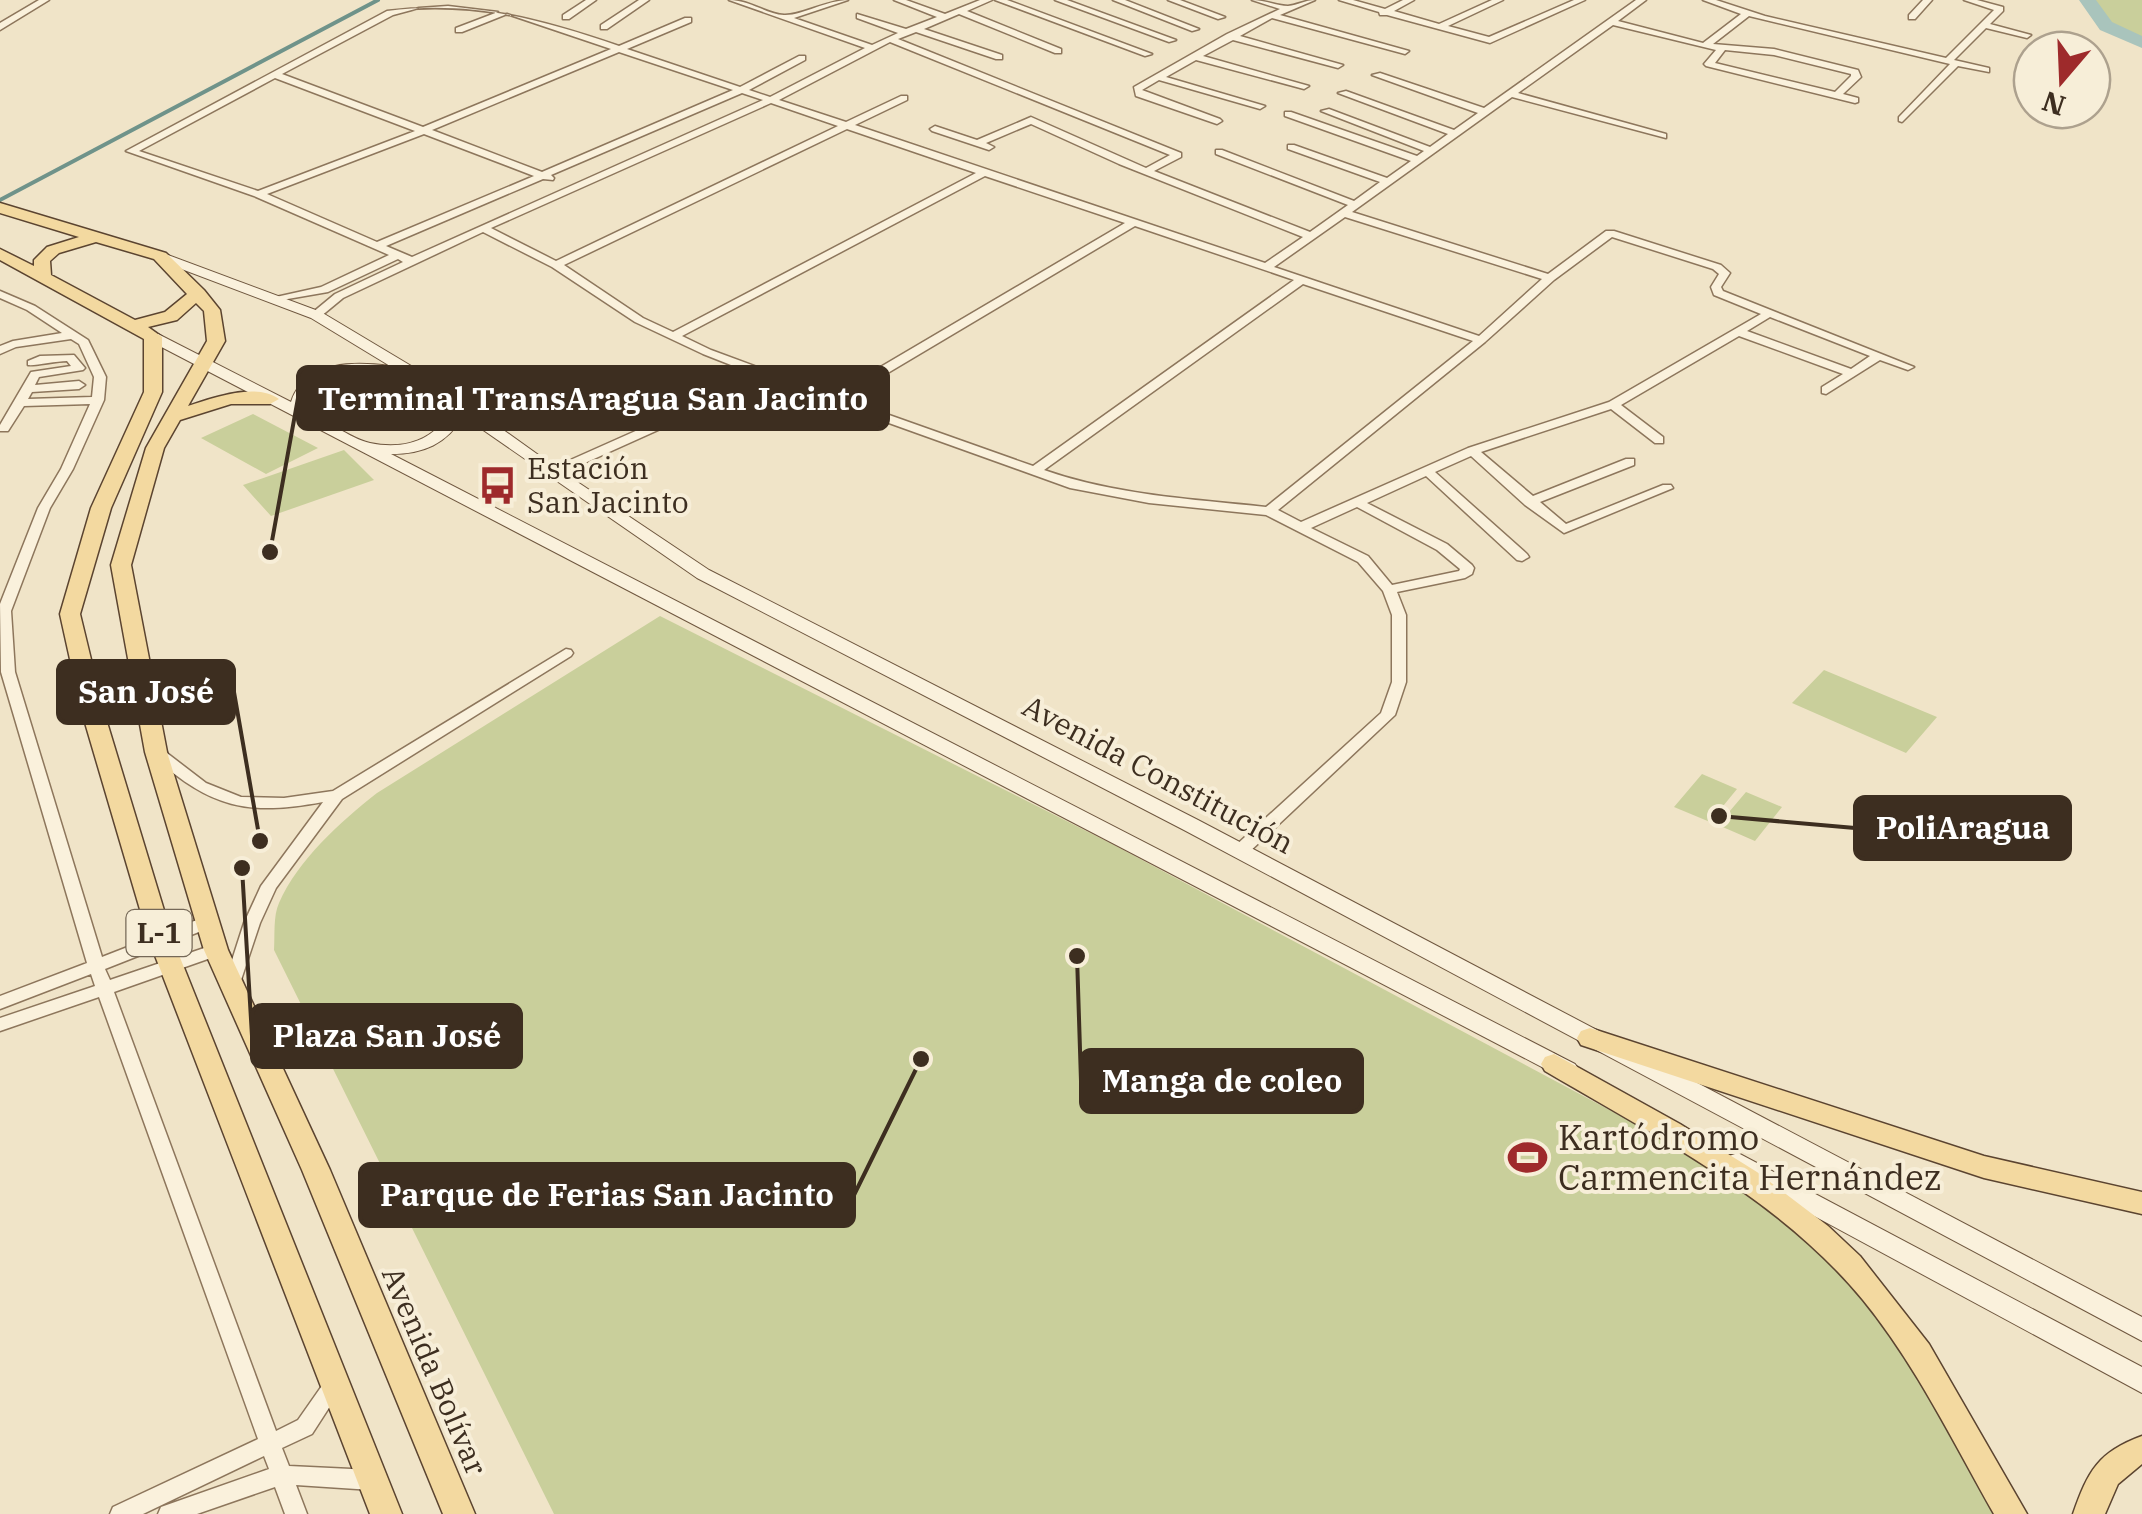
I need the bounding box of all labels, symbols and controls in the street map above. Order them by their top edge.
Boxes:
north arrow [2012,30,2112,130]
text: N [2037,83,2070,125]
callout: Terminal TransAragua San Jacinto [298,367,888,429]
text: Terminal TransAragua San Jacinto [318,377,868,419]
place label: Estación San Jacinto [527,448,689,521]
bus stop icon: Estación San Jacinto [476,465,518,507]
callout: San José [58,661,234,723]
text: San José [78,670,214,712]
street label: Avenida Constitución [1016,686,1301,862]
callout: PoliAragua [1855,797,2070,859]
text: PoliAragua [1876,806,2050,848]
road number: L-1 [126,910,192,956]
callout: Plaza San José [252,1005,521,1067]
text: Plaza San José [273,1014,501,1056]
callout: Manga de coleo [1081,1050,1362,1112]
text: Manga de coleo [1102,1059,1342,1101]
place label: Kartódromo Carmencita Hernández [1558,1114,1941,1200]
sports icon: Kartódromo Carmencita Hernández [1507,1137,1549,1179]
callout: Parque de Ferias San Jacinto [360,1164,854,1226]
text: Parque de Ferias San Jacinto [380,1173,834,1215]
street label: Avenida Bolívar [374,1260,497,1480]

